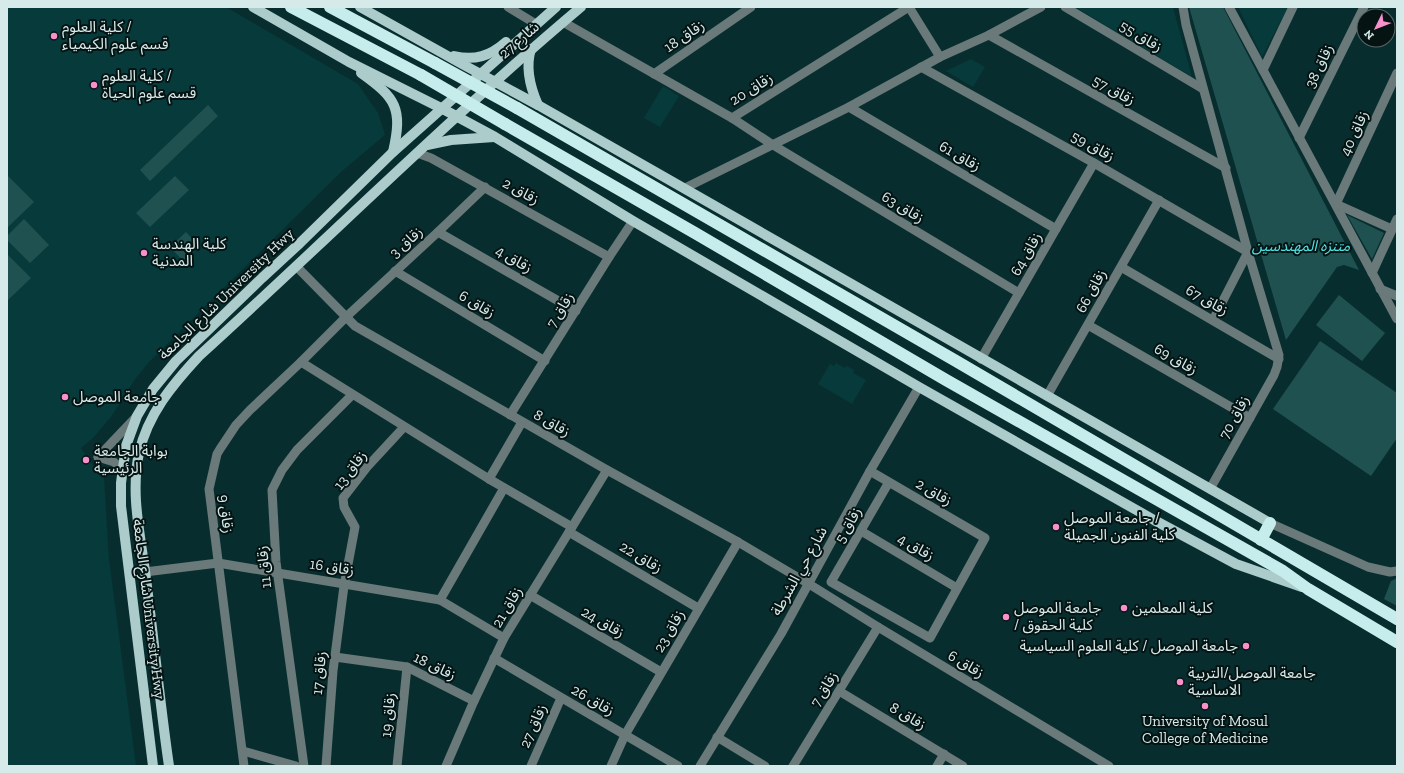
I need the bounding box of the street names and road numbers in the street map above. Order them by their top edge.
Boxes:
street label: زقاق 18 [660,16,708,56]
street label: زقاق 55 [1116,16,1166,56]
street label: شارع 27 [495,17,545,65]
street label: زقاق 38 [1301,41,1337,91]
street label: زقاق 20 [726,69,776,109]
street label: زقاق 57 [1090,71,1138,109]
street label: زقاق 40 [1336,108,1372,158]
street label: زقاق 59 [1068,127,1118,165]
street label: زقاق 61 [936,137,984,175]
street label: زقاق 2 [500,174,542,208]
street label: زقاق 63 [878,187,928,227]
street label: زقاق 3 [386,222,426,262]
street label: شارع الجامعة University Hwy [155,224,300,366]
street label: زقاق 64 [1006,229,1046,279]
street label: زقاق 4 [493,241,535,277]
street label: زقاق 66 [1072,266,1110,316]
street label: زقاق 67 [1183,281,1231,319]
street label: زقاق 6 [456,286,498,322]
street label: زقاق 7 [542,289,578,331]
street label: زقاق 69 [1151,339,1201,379]
street label: زقاق 70 [1215,392,1253,442]
street label: زقاق 8 [531,405,573,441]
street label: زقاق 13 [329,447,371,493]
street label: زقاق 2 [913,474,955,510]
street label: زقاق 9 [215,493,237,535]
street label: زقاق 5 [830,504,866,546]
street label: شارع الجامعة University Hwy [126,518,169,701]
street label: شارع حي الشرطة [767,523,834,620]
street label: زقاق 4 [895,529,937,565]
street label: زقاق 22 [616,537,666,577]
street label: زقاق 11 [253,545,275,589]
street label: زقاق 16 [308,555,356,579]
street label: زقاق 21 [488,583,526,631]
street label: زقاق 24 [578,602,628,642]
street label: زقاق 23 [650,606,688,656]
street label: زقاق 6 [945,646,987,682]
street label: زقاق 18 [411,648,459,684]
street label: زقاق 17 [308,650,330,696]
street label: زقاق 7 [806,668,842,710]
street label: زقاق 26 [568,680,618,720]
street label: زقاق 19 [377,692,399,738]
street label: زقاق 8 [887,698,929,734]
street label: زقاق 27 [515,701,551,751]

